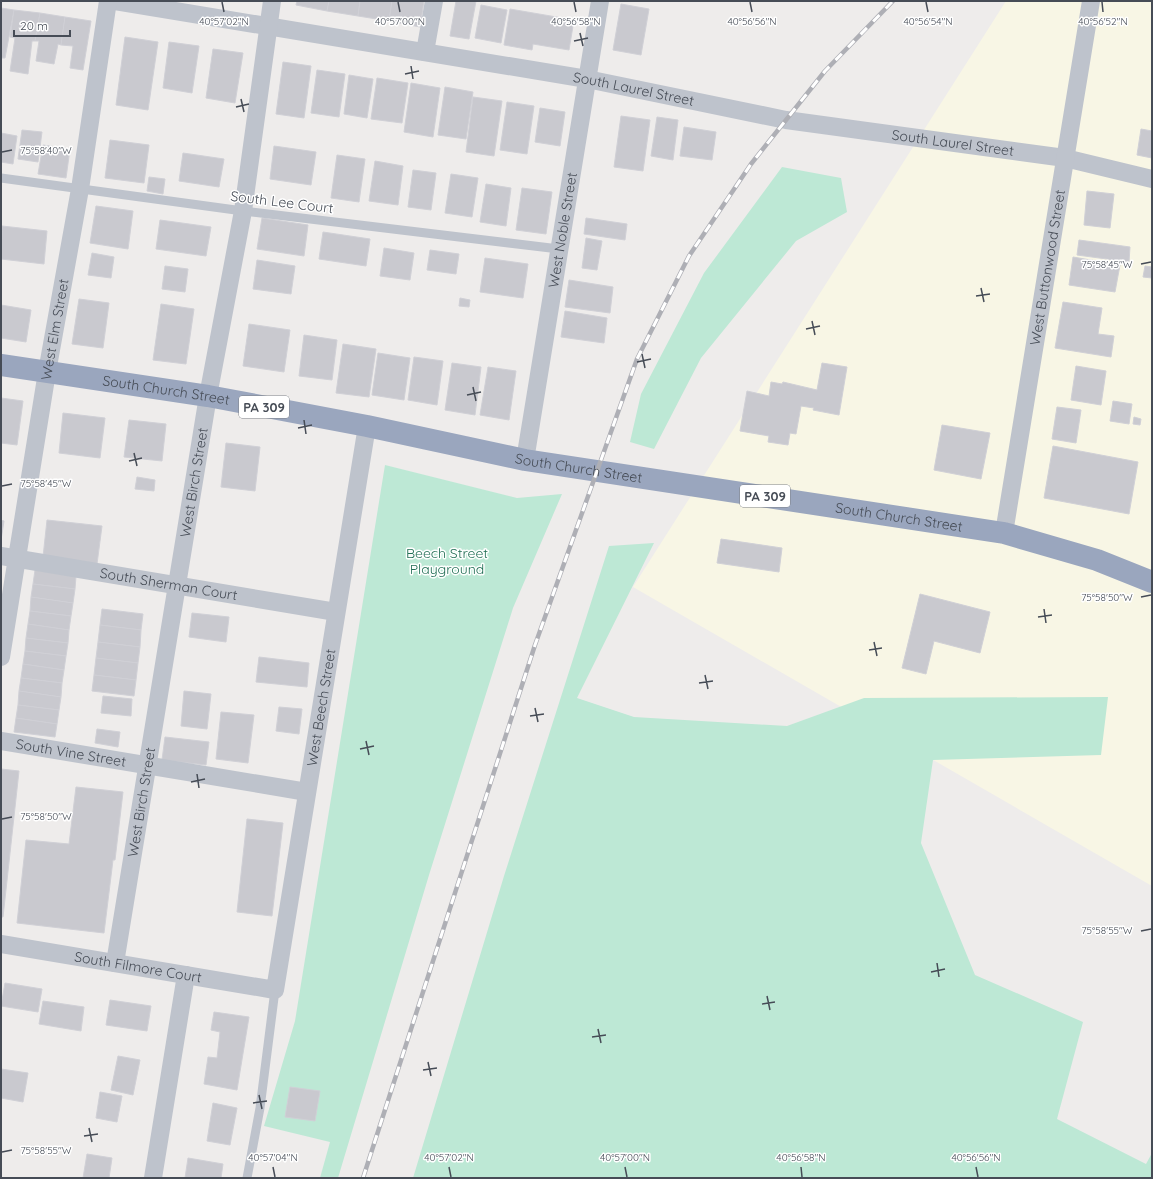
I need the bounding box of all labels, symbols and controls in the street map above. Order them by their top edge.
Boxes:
scale bar [14,12,70,38]
text: 40°57'02"N [199,15,249,28]
text: 40°57'00"N [375,15,425,28]
text: 40°56'58"N [551,15,601,28]
text: 40°56'56"N [727,15,777,28]
text: 40°56'54"N [903,15,953,28]
text: 40°56'52"N [1078,15,1128,28]
text: 20 m [20,18,48,33]
street label: South Laurel Street [572,68,696,110]
street label: South Laurel Street [891,126,1015,160]
text: 75°58'40"W [20,144,72,157]
street label: West Noble Street [544,171,581,289]
street label: South Lee Court [229,187,335,217]
street label: West Buttonwood Street [1026,188,1069,347]
text: 75°58'45"W [1082,258,1133,271]
street label: West Elm Street [37,277,73,381]
street label: South Church Street [101,371,231,409]
road number: PA 309 [239,396,289,418]
street label: West Birch Street [176,426,212,539]
street label: South Church Street [513,449,644,487]
text: 75°58'45"W [21,477,72,490]
road number: PA 309 [740,485,790,507]
street label: South Church Street [834,498,964,536]
park label: Beech Street Playground [406,544,488,578]
street label: South Sherman Court [99,564,239,604]
text: 75°58'50"W [1081,591,1133,604]
street label: West Beech Street [303,647,340,768]
street label: South Vine Street [15,735,128,771]
street label: West Birch Street [124,746,159,858]
text: 75°58'50"W [20,810,72,823]
text: 75°58'55"W [1081,924,1133,937]
street label: South Filmore Court [73,947,203,987]
text: 75°58'55"W [20,1144,72,1157]
text: 40°57'04"N [248,1151,298,1164]
text: 40°57'02"N [424,1151,474,1164]
text: 40°57'00"N [600,1151,650,1164]
text: 40°56'58"N [776,1151,826,1164]
text: 40°56'56"N [951,1151,1001,1164]

